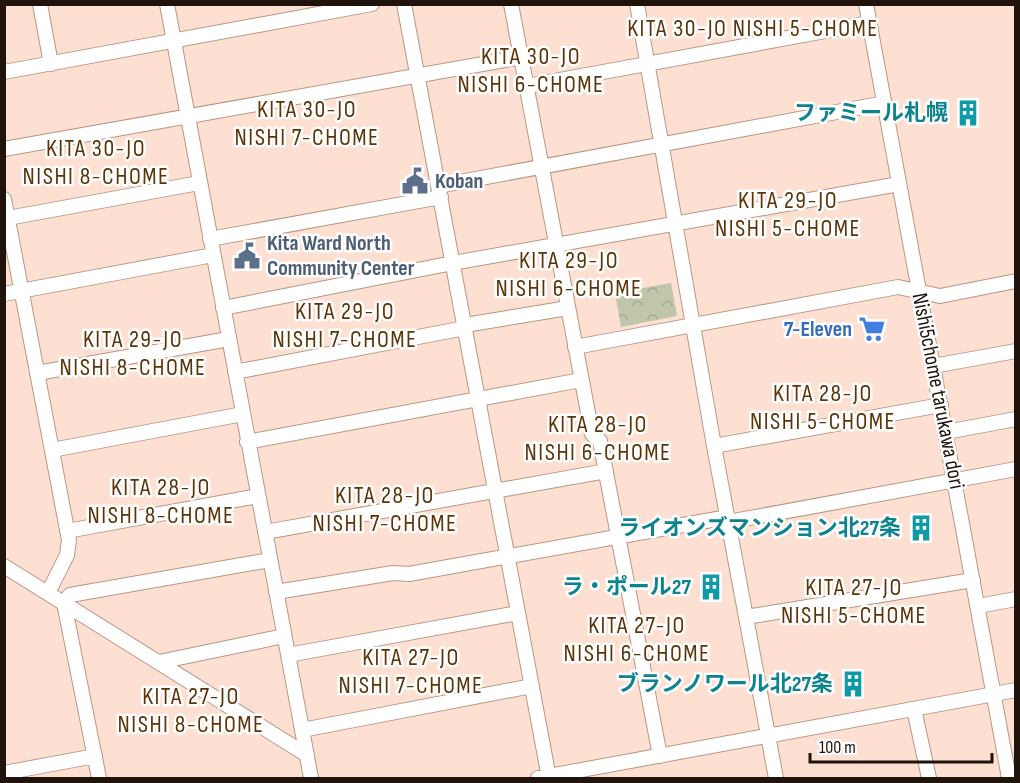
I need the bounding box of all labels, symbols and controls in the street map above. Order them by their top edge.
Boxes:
district label: KITA 30-JO NISHI 5-CHOME [627,14,879,43]
district label: KITA 30-JO NISHI 6-CHOME [458,42,604,99]
district label: KITA 30-JO NISHI 7-CHOME [235,95,379,152]
building icon: ファミール札幌 [953,98,983,128]
place label: ファミール札幌 [794,100,948,127]
district label: KITA 30-JO NISHI 8-CHOME [23,134,169,191]
public building icon: Koban [400,166,430,196]
place label: Koban [435,168,483,195]
district label: KITA 29-JO NISHI 5-CHOME [715,186,861,243]
place label: Kita Ward North Community Center [267,230,415,282]
public building icon: Kita Ward North Community Center [232,241,262,271]
district label: KITA 29-JO NISHI 6-CHOME [496,246,642,303]
street label: Nishi5chome tarukawa dori [906,291,970,491]
district label: KITA 29-JO NISHI 7-CHOME [273,297,417,354]
supermarket icon: 7-Eleven [857,314,887,344]
place label: 7-Eleven [784,316,852,343]
district label: KITA 29-JO NISHI 8-CHOME [60,325,206,382]
district label: KITA 28-JO NISHI 5-CHOME [750,379,896,436]
district label: KITA 28-JO NISHI 6-CHOME [525,410,671,467]
district label: KITA 28-JO NISHI 8-CHOME [88,473,234,530]
district label: KITA 28-JO NISHI 7-CHOME [313,481,457,538]
building icon: ライオンズマンション北27条 [906,513,936,543]
place label: ライオンズマンション北27条 [618,515,901,542]
building icon: ラ・ポール27 [696,572,726,602]
district label: KITA 27-JO NISHI 5-CHOME [781,573,927,630]
place label: ラ・ポール27 [562,574,691,601]
district label: KITA 27-JO NISHI 6-CHOME [564,611,710,668]
district label: KITA 27-JO NISHI 7-CHOME [339,643,483,700]
building icon: ブランノワール北27条 [838,669,868,699]
place label: ブランノワール北27条 [617,671,833,698]
district label: KITA 27-JO NISHI 8-CHOME [118,682,264,739]
scale bar [810,726,992,764]
text: 100 m [819,737,856,758]

